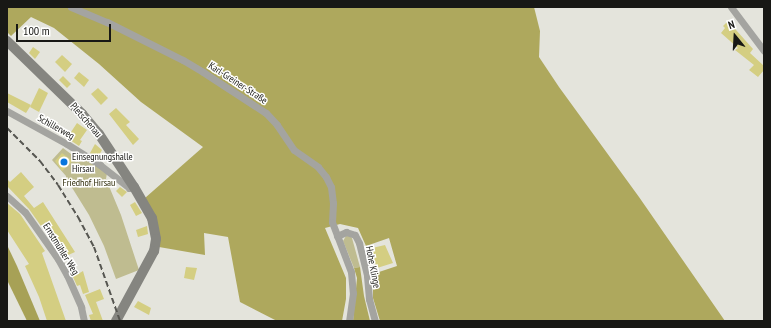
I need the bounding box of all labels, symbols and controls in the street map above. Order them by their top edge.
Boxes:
scale bar [18,16,113,42]
north arrow [715,16,755,56]
text: N [726,17,736,32]
text: 100 m [23,23,50,38]
street label: Karl-Greiner-Straße [206,60,270,106]
street label: Pletschenau [68,100,104,140]
street label: Schillerweg [36,112,76,142]
place label: Einsegnungshalle Hirsau [72,150,133,174]
marker: Einsegnungshalle Hirsau [59,157,69,167]
park label: Friedhof Hirsau [63,177,115,189]
street label: Ernstmühler Weg [40,221,82,277]
street label: Hohe Klinge [363,245,383,289]

